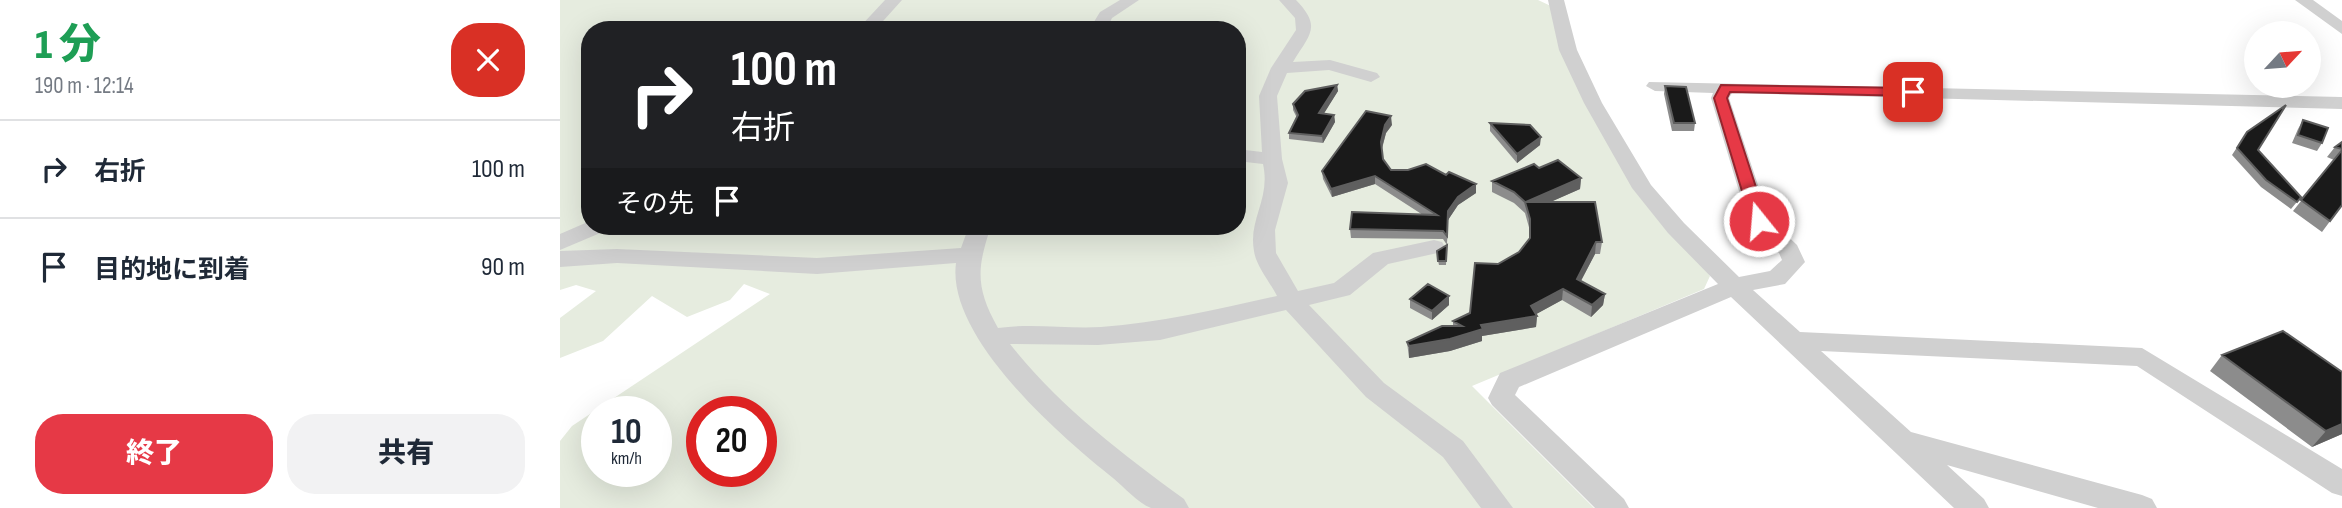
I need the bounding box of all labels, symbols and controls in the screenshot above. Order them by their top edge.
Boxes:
text: 1 分 [35,20,101,71]
north arrow [2244,21,2320,98]
map controls [2244,21,2321,98]
button: close [451,23,525,97]
text: 100 m [731,41,837,100]
icon: right [616,49,707,140]
pin [1883,62,1943,122]
text: 190 m · 12:14 [35,72,134,100]
icon: arrive [1894,73,1932,111]
text: 右折 [731,109,795,148]
icon: right [35,150,73,188]
text: 100 m [472,154,525,185]
text: 右折 [94,157,146,188]
icon: arrive [708,182,746,220]
position arrow [1722,184,1796,258]
text: その先 [616,189,694,220]
icon: arrive [35,248,73,286]
text: 90 m [481,252,525,283]
text: 目的地に到着 [94,255,250,286]
speed limit sign: 20 [686,396,777,487]
text: 10 [611,411,642,454]
button: 終了 [35,414,273,494]
button: 共有 [287,414,525,494]
text: km/h [611,448,642,469]

